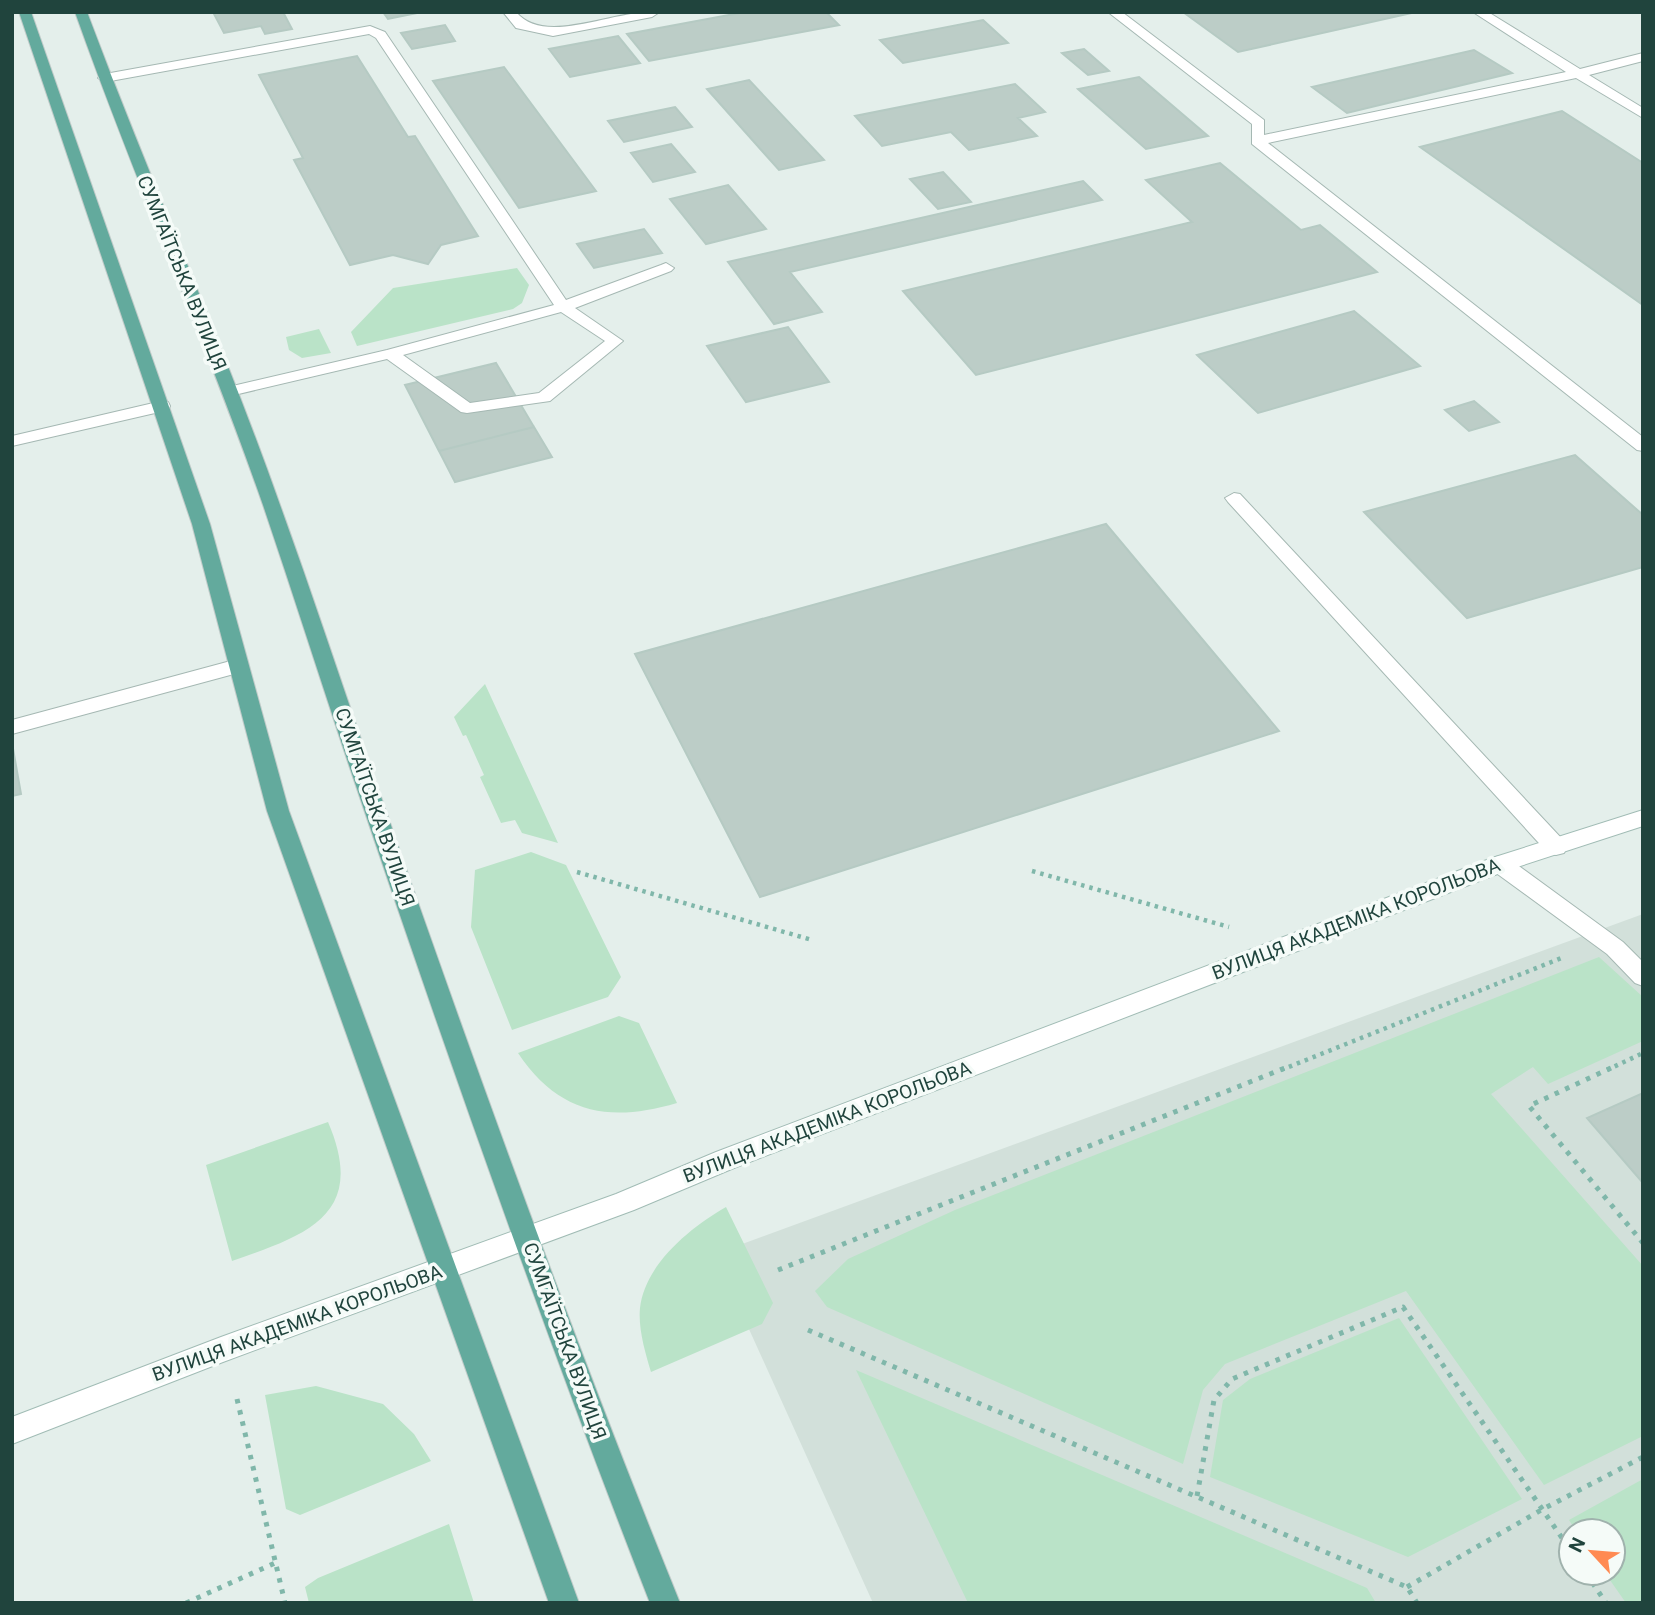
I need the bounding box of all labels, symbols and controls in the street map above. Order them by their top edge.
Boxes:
street label: СУМГАЇТСЬКА ВУЛИЦЯ [132,172,232,374]
street label: СУМГАЇТСЬКА ВУЛИЦЯ [330,705,420,909]
street label: ВУЛИЦЯ АКАДЕМІКА КОРОЛЬОВА [1209,853,1504,985]
street label: ВУЛИЦЯ АКАДЕМІКА КОРОЛЬОВА [680,1056,975,1188]
street label: СУМГАЇТСЬКА ВУЛИЦЯ [519,1239,611,1443]
street label: ВУЛИЦЯ АКАДЕМІКА КОРОЛЬОВА [149,1260,446,1386]
north arrow [1557,1517,1627,1587]
text: N [1564,1534,1590,1556]

